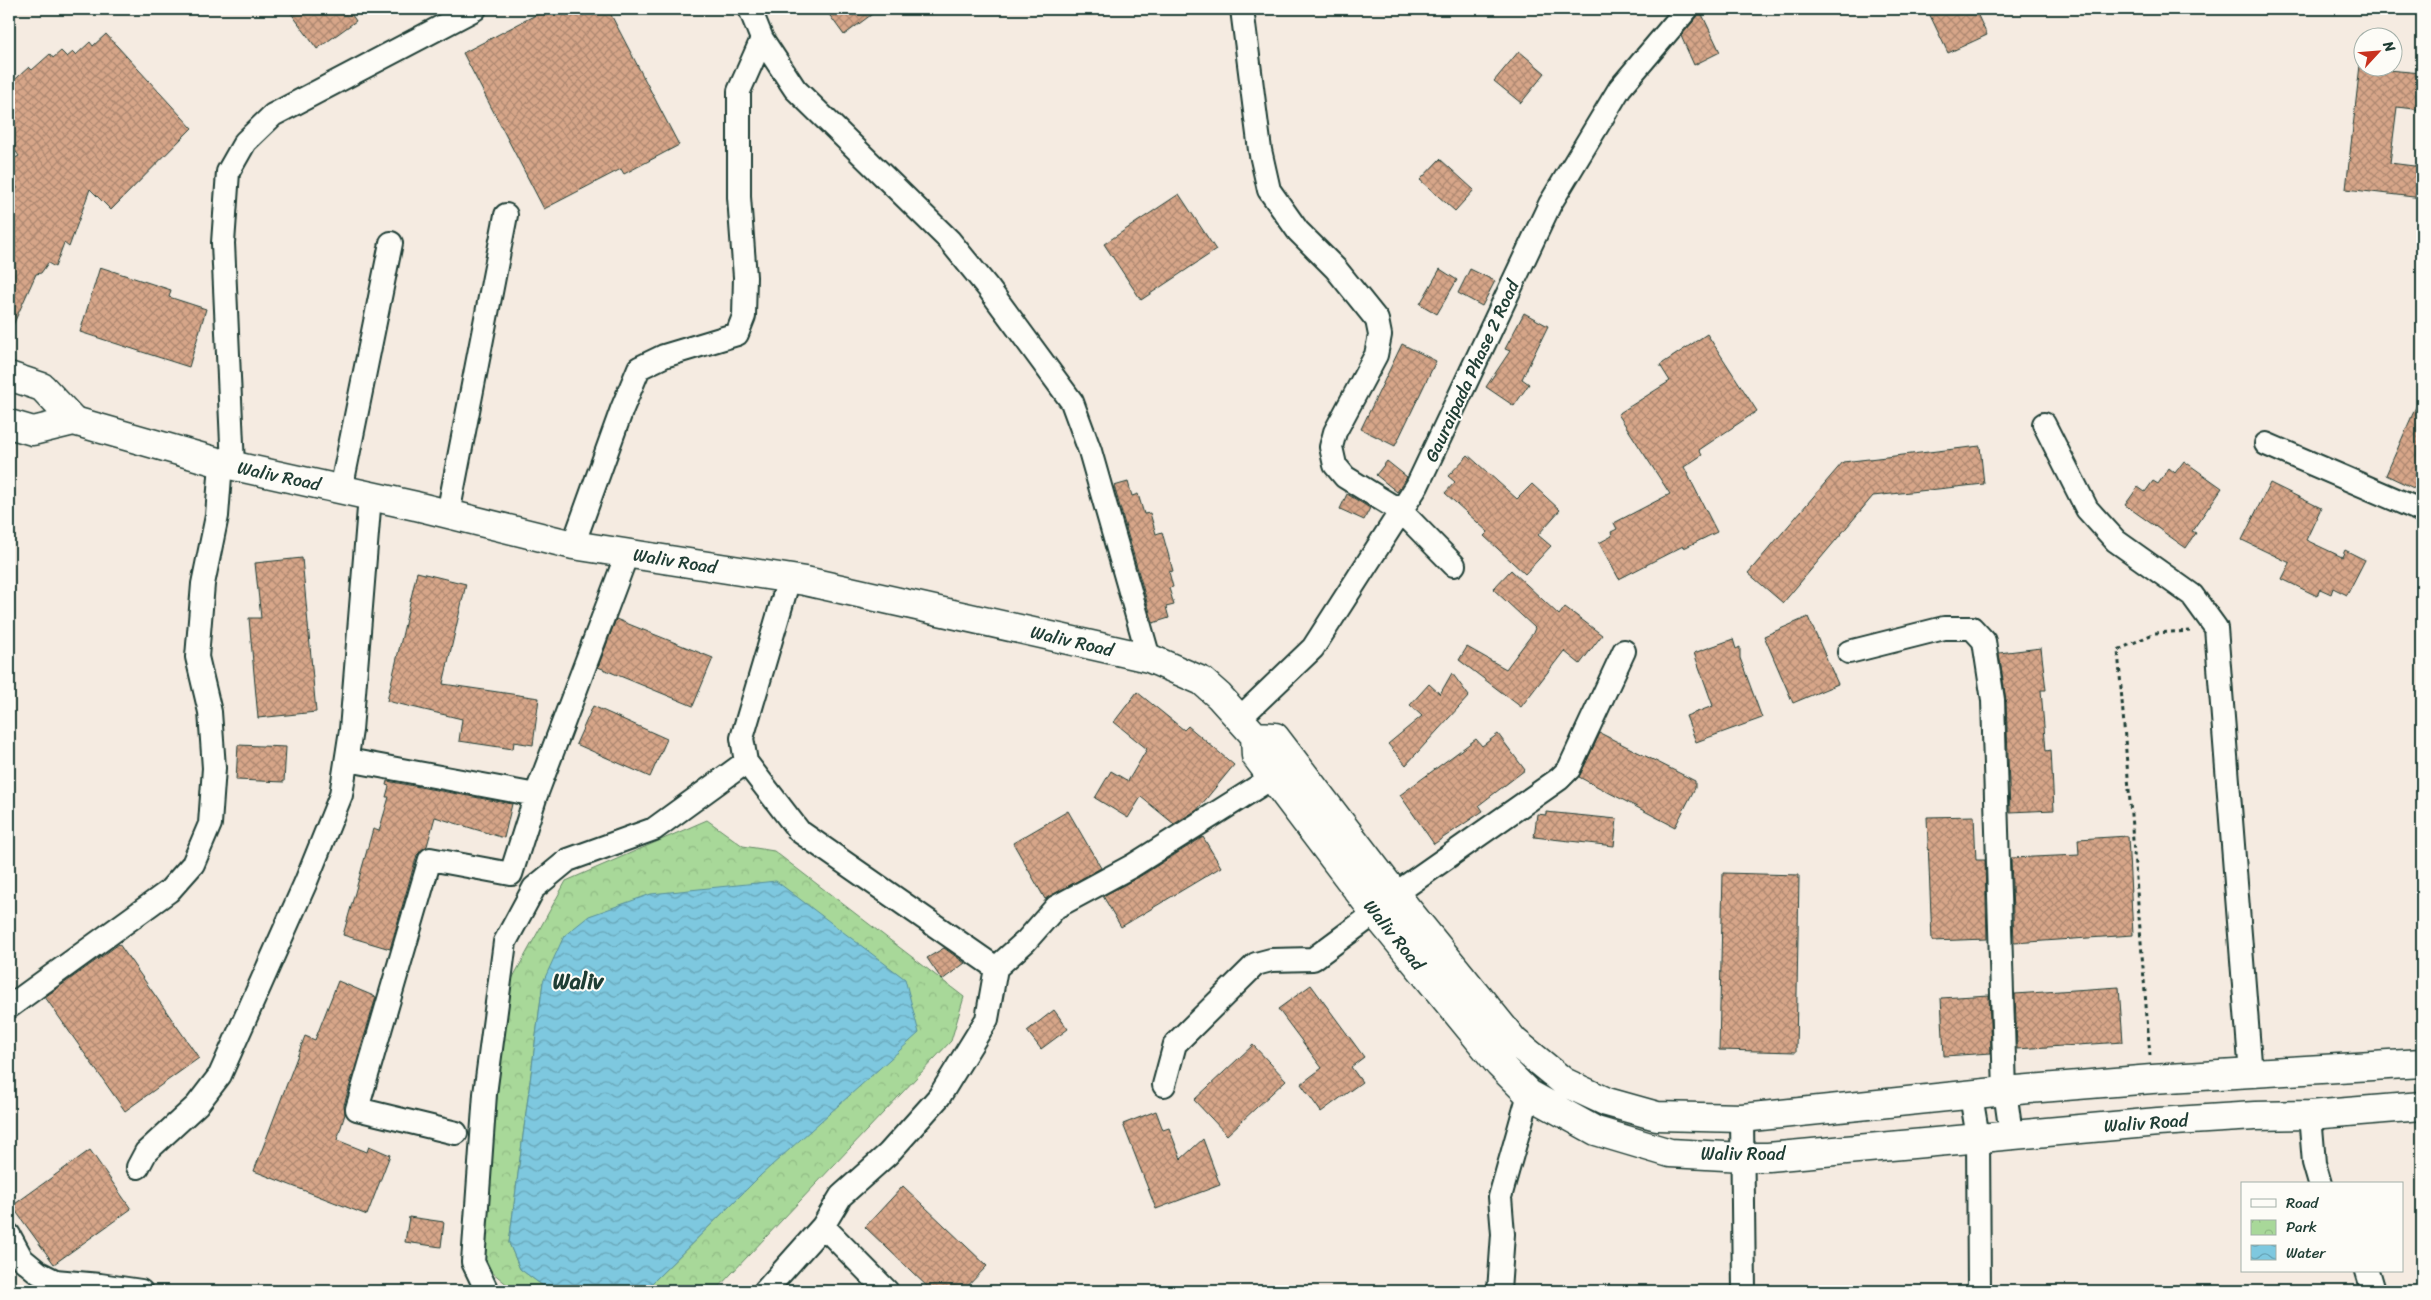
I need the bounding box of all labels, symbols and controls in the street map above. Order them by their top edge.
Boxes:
north arrow [2354,28,2404,78]
text: N [2375,36,2403,57]
street label: Gauraipada Phase 2 Road [1416,273,1529,468]
street label: Waliv Road [234,452,325,501]
street label: Waliv Road [631,539,721,584]
street label: Waliv Road [1027,616,1118,666]
street label: Waliv Road [1355,892,1434,979]
district label: Waliv [553,962,605,1001]
street label: Waliv Road [2103,1104,2191,1142]
street label: Waliv Road [1701,1138,1787,1170]
legend [2241,1182,2404,1272]
text: Road [2286,1190,2319,1216]
text: Park [2286,1214,2317,1240]
text: Water [2286,1240,2326,1266]

